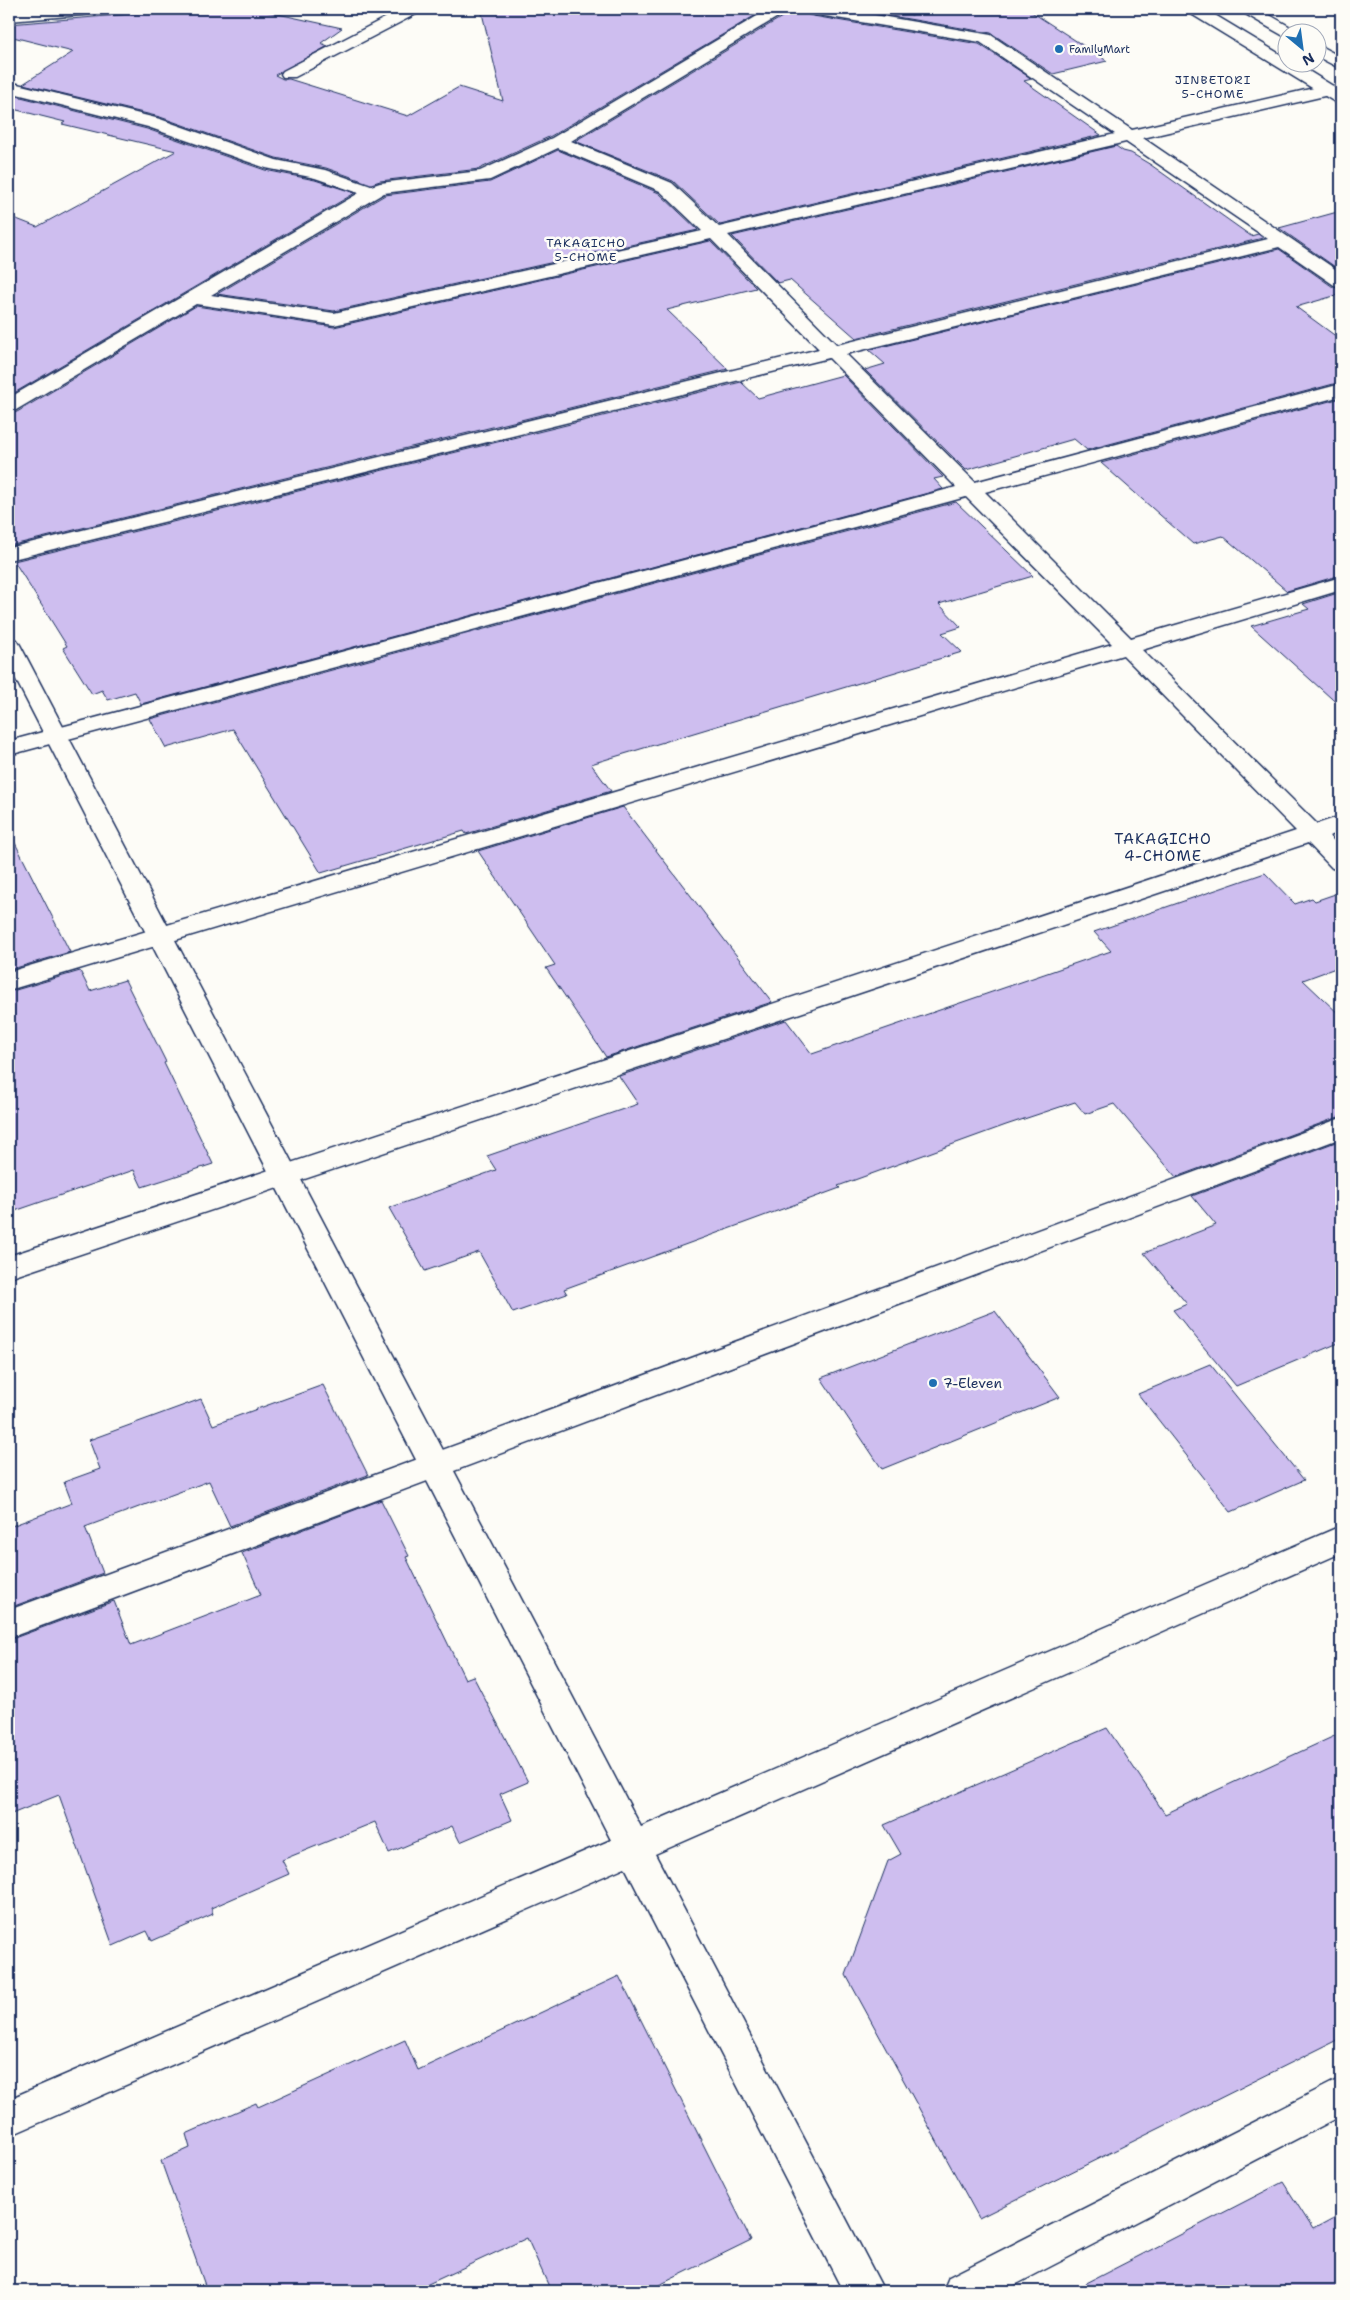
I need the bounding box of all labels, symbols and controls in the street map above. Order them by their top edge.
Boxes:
north arrow [1278,22,1328,72]
place label: FamilyMart [1069,42,1130,57]
marker: FamilyMart [1053,43,1065,55]
text: N [1299,49,1318,70]
district label: JINBETORI 5-CHOME [1175,72,1251,102]
district label: TAKAGICHO 5-CHOME [546,235,626,265]
district label: TAKAGICHO 4-CHOME [1114,829,1212,866]
place label: 7-Eleven [943,1374,1002,1392]
marker: 7-Eleven [927,1377,939,1389]

